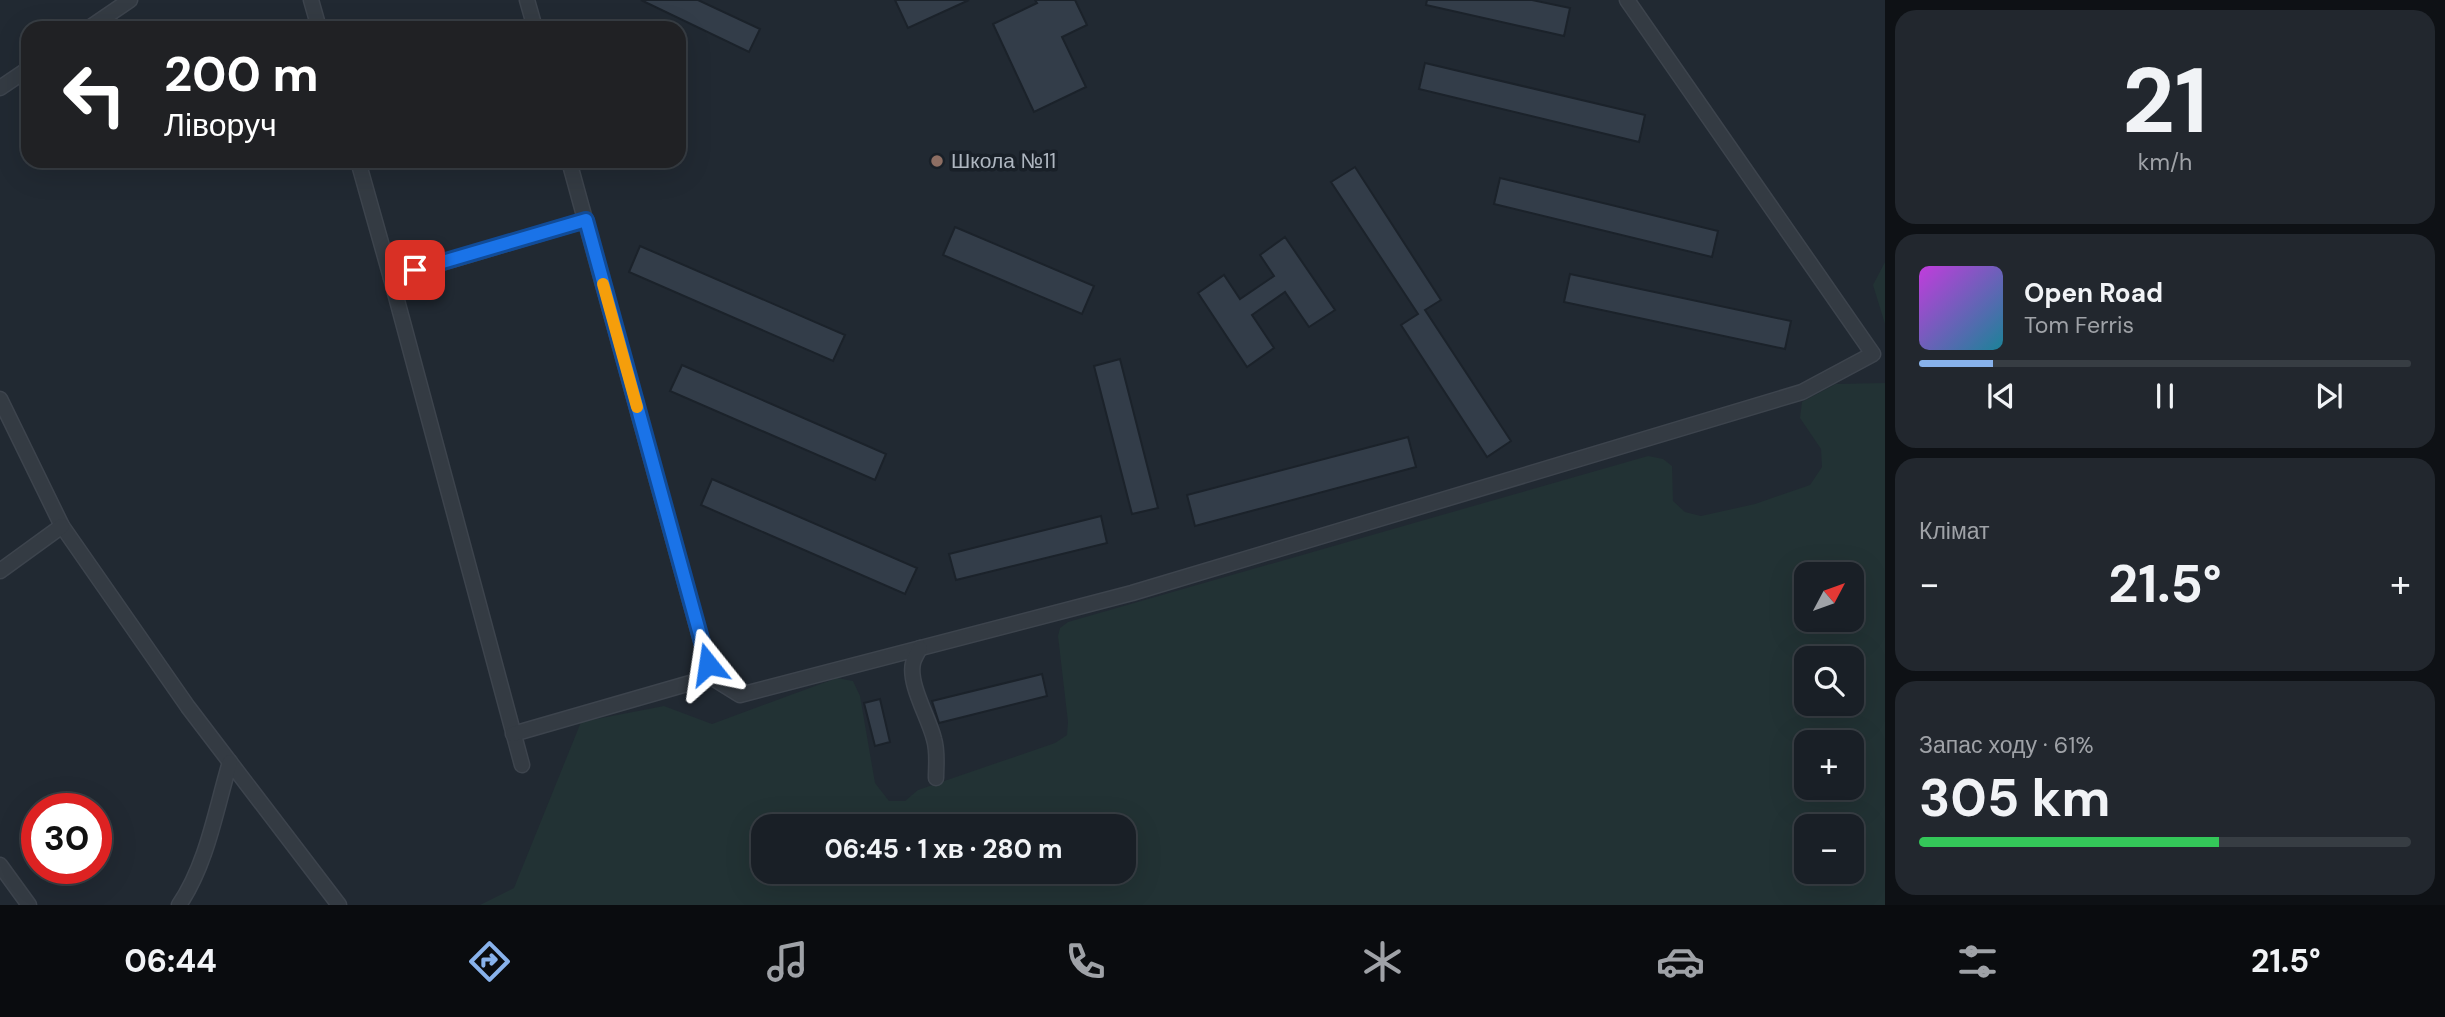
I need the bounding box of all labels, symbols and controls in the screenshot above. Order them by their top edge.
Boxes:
text: 200 m [164,42,319,106]
text: 21 [2122,42,2208,160]
icon: left [49,49,140,140]
text: Ліворуч [164,104,277,146]
place label: Школа №11 [951,147,1056,175]
text: km/h [2138,147,2192,177]
marker: Школа №11 [929,153,945,169]
pin [385,240,445,300]
icon: arrive [396,251,434,289]
text: Open Road [2024,276,2163,310]
text: Tom Ferris [2024,310,2134,340]
icon: previous [1982,377,2020,415]
icon: pause [2146,377,2184,415]
icon: next [2310,377,2348,415]
text: Клімат [1919,516,1990,546]
text: 21.5° [2108,550,2222,618]
text: − [1919,559,1940,609]
text: + [2390,559,2411,609]
north arrow [1794,562,1864,632]
map controls [1794,562,1864,884]
position arrow [671,627,745,701]
button: search [1794,646,1864,716]
button: + [1794,730,1864,800]
text: Запас ходу · 61% [1919,730,2093,760]
text: 305 km [1919,764,2111,832]
speed limit sign: 30 [21,793,112,884]
button: − [1794,814,1864,884]
text: 06:45 · 1 хв · 280 m [824,832,1063,866]
icon: directions [465,937,514,986]
icon: music [763,937,812,986]
icon: phone [1061,937,1110,986]
icon: climate [1358,937,1407,986]
icon: car [1656,937,1705,986]
icon: filters [1953,937,2002,986]
text: 06:44 [124,940,217,982]
text: 21.5° [2251,940,2321,982]

